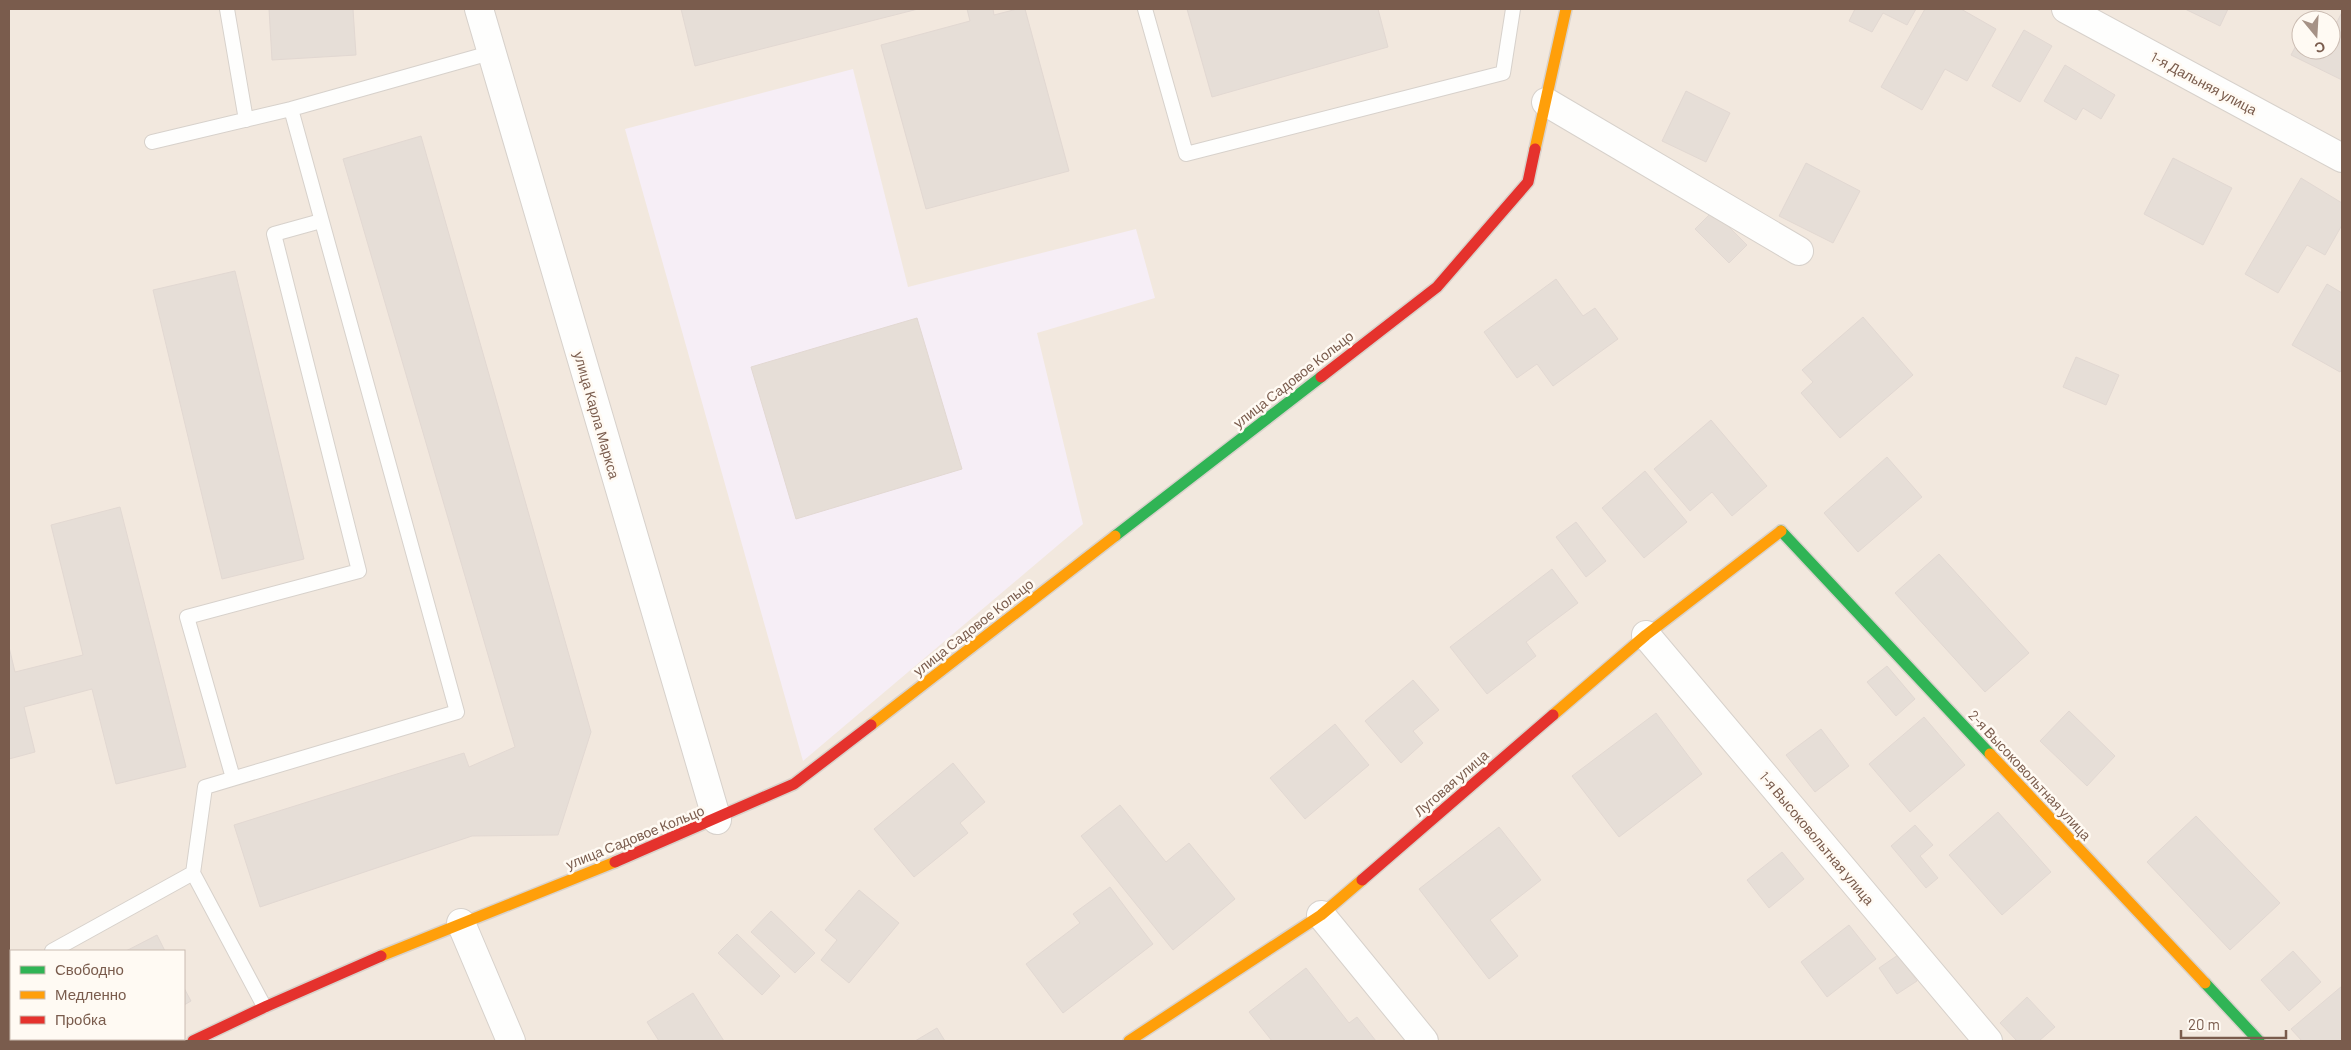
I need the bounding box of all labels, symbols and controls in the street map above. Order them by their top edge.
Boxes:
north arrow [2291,10,2341,60]
text: С [2313,38,2328,57]
street label: 1-я Дальняя улица [2148,48,2260,118]
street label: улица Садовое Кольцо [1230,327,1357,431]
street label: улица Карла Маркса [571,349,623,481]
street label: улица Садовое Кольцо [910,575,1037,679]
street label: 2-я Высоковольтная улица [1965,706,2095,844]
street label: Луговая улица [1410,746,1492,820]
street label: 1-я Высоковольтная улица [1756,768,1878,908]
street label: улица Садовое Кольцо [563,801,707,873]
legend [10,950,185,1040]
text: Свободно [55,960,124,978]
text: Медленно [55,985,126,1003]
scale bar [2181,1008,2286,1040]
text: Пробка [55,1010,107,1028]
text: 20 m [2188,1015,2220,1033]

